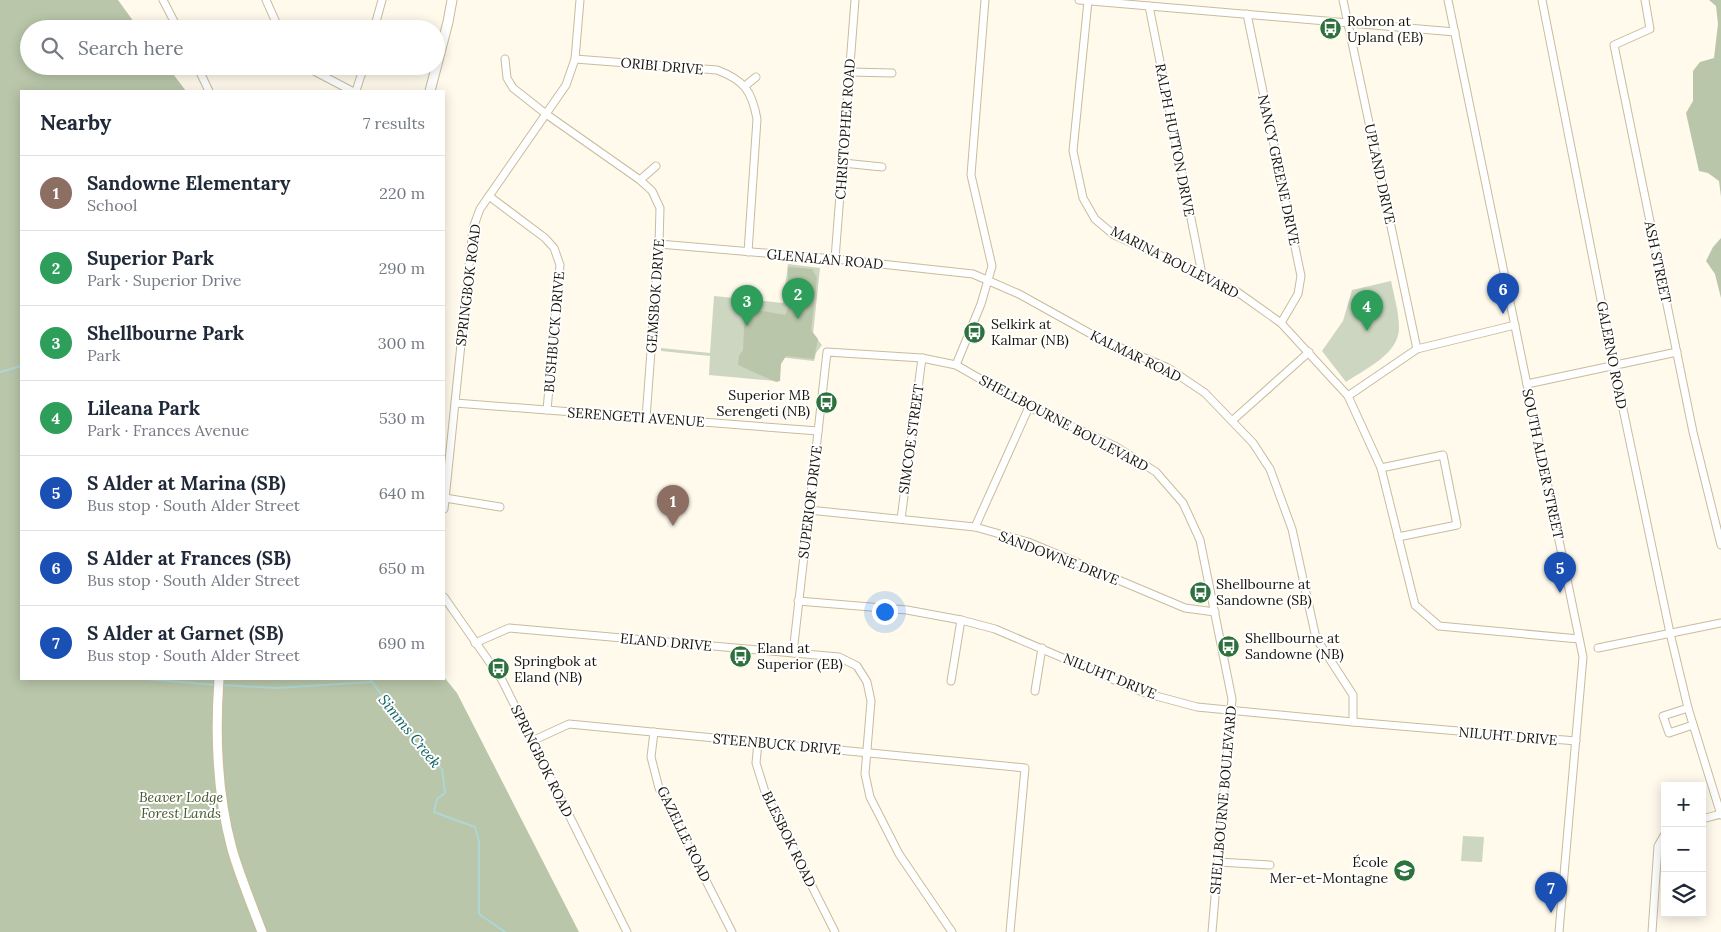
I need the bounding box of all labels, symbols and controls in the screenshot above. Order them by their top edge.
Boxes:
place label: Robron at Upland (EB) [1347,12,1423,46]
bus stop icon: Robron at Upland (EB) [1319,17,1343,41]
search box [20,20,445,75]
icon: search [38,34,66,62]
text: Search here [78,36,184,60]
street label: ORIBI DRIVE [620,53,704,79]
street label: CHRISTOPHER ROAD [831,58,859,200]
street label: RALPH HUTTON DRIVE [1151,62,1199,218]
street label: NANCY GREENE DRIVE [1254,93,1304,247]
text: Nearby [40,109,111,136]
text: 7 results [363,113,425,133]
street label: UPLAND DRIVE [1361,122,1400,226]
text: Sandowne Elementary [87,171,291,195]
text: 1 [53,183,59,203]
text: 220 m [379,183,425,203]
text: School [87,195,137,215]
street label: ASH STREET [1640,218,1675,305]
street label: MARINA BOULEVARD [1108,222,1242,302]
street label: SPRINGBOK ROAD [452,223,484,347]
street label: GEMSBOK DRIVE [642,238,668,354]
street label: GLENALAN ROAD [766,245,884,273]
text: Superior Park [87,246,214,270]
text: 2 [52,258,60,278]
text: 290 m [379,258,425,278]
text: Park · Superior Drive [87,270,241,290]
street label: BUSHBUCK DRIVE [540,270,568,393]
pin: 6 [1487,273,1519,314]
pin: 2 [782,278,814,319]
pin: 3 [731,285,763,326]
pin: 4 [1351,290,1383,331]
street label: GALERNO ROAD [1593,300,1631,410]
place label: Selkirk at Kalmar (NB) [991,315,1069,349]
bus stop icon: Selkirk at Kalmar (NB) [963,320,987,344]
text: Shellbourne Park [87,321,244,345]
street label: KALMAR ROAD [1087,326,1185,386]
text: 3 [52,333,60,353]
text: 300 m [378,333,425,353]
text: Park [87,345,120,365]
street label: SHELLBOURNE BOULEVARD [976,371,1152,475]
street label: SIMCOE STREET [894,383,928,495]
place label: Superior MB Serengeti (NB) [717,386,810,420]
street label: SOUTH ALDER STREET [1518,387,1568,541]
bus stop icon: Superior MB Serengeti (NB) [814,391,838,415]
text: Lileana Park [87,396,200,420]
street label: SERENGETI AVENUE [567,403,705,431]
text: 4 [52,408,60,428]
text: 530 m [379,408,425,428]
text: Park · Frances Avenue [87,420,249,440]
street label: SUPERIOR DRIVE [794,444,826,560]
text: S Alder at Marina (SB) [87,471,286,495]
text: 5 [52,483,60,503]
text: 640 m [379,483,425,503]
pin: 1 [657,485,689,526]
text: Bus stop · South Alder Street [87,495,300,515]
street label: SANDOWNE DRIVE [996,527,1122,589]
text: S Alder at Frances (SB) [87,546,291,570]
pin: 5 [1544,552,1576,593]
text: 6 [51,558,61,578]
text: 650 m [379,558,425,578]
text: Bus stop · South Alder Street [87,570,300,590]
place label: Shellbourne at Sandowne (SB) [1216,575,1312,609]
bus stop icon: Shellbourne at Sandowne (SB) [1188,580,1212,604]
your location [872,599,898,625]
text: S Alder at Garnet (SB) [87,621,284,645]
street label: ELAND DRIVE [619,629,713,655]
place label: Shellbourne at Sandowne (NB) [1245,629,1344,663]
text: 7 [52,633,60,653]
text: 690 m [378,633,425,653]
bus stop icon: Shellbourne at Sandowne (NB) [1217,634,1241,658]
place label: Eland at Superior (EB) [757,639,843,673]
bus stop icon: Eland at Superior (EB) [729,644,753,668]
text: Bus stop · South Alder Street [87,645,300,665]
street label: NILUHT DRIVE [1061,649,1160,703]
place label: Springbok at Eland (NB) [514,652,597,686]
bus stop icon: Springbok at Eland (NB) [486,657,510,681]
water label: Simms Creek [375,690,446,772]
street label: SPRINGBOK ROAD [507,702,577,820]
street label: SHELLBOURNE BOULEVARD [1206,705,1240,895]
street label: NILUHT DRIVE [1458,723,1558,749]
street label: STEENBUCK DRIVE [712,729,842,759]
map controls [1661,782,1706,917]
button: + [1661,782,1706,827]
street label: GAZELLE ROAD [653,783,715,885]
park label: Beaver Lodge Forest Lands [139,788,223,822]
street label: BLESBOK ROAD [758,788,820,890]
button: − [1661,827,1706,872]
place label: École Mer-et-Montagne [1270,853,1388,887]
school or university icon: École Mer-et-Montagne [1392,858,1416,882]
pin: 7 [1535,872,1567,913]
button: layers [1661,872,1706,917]

